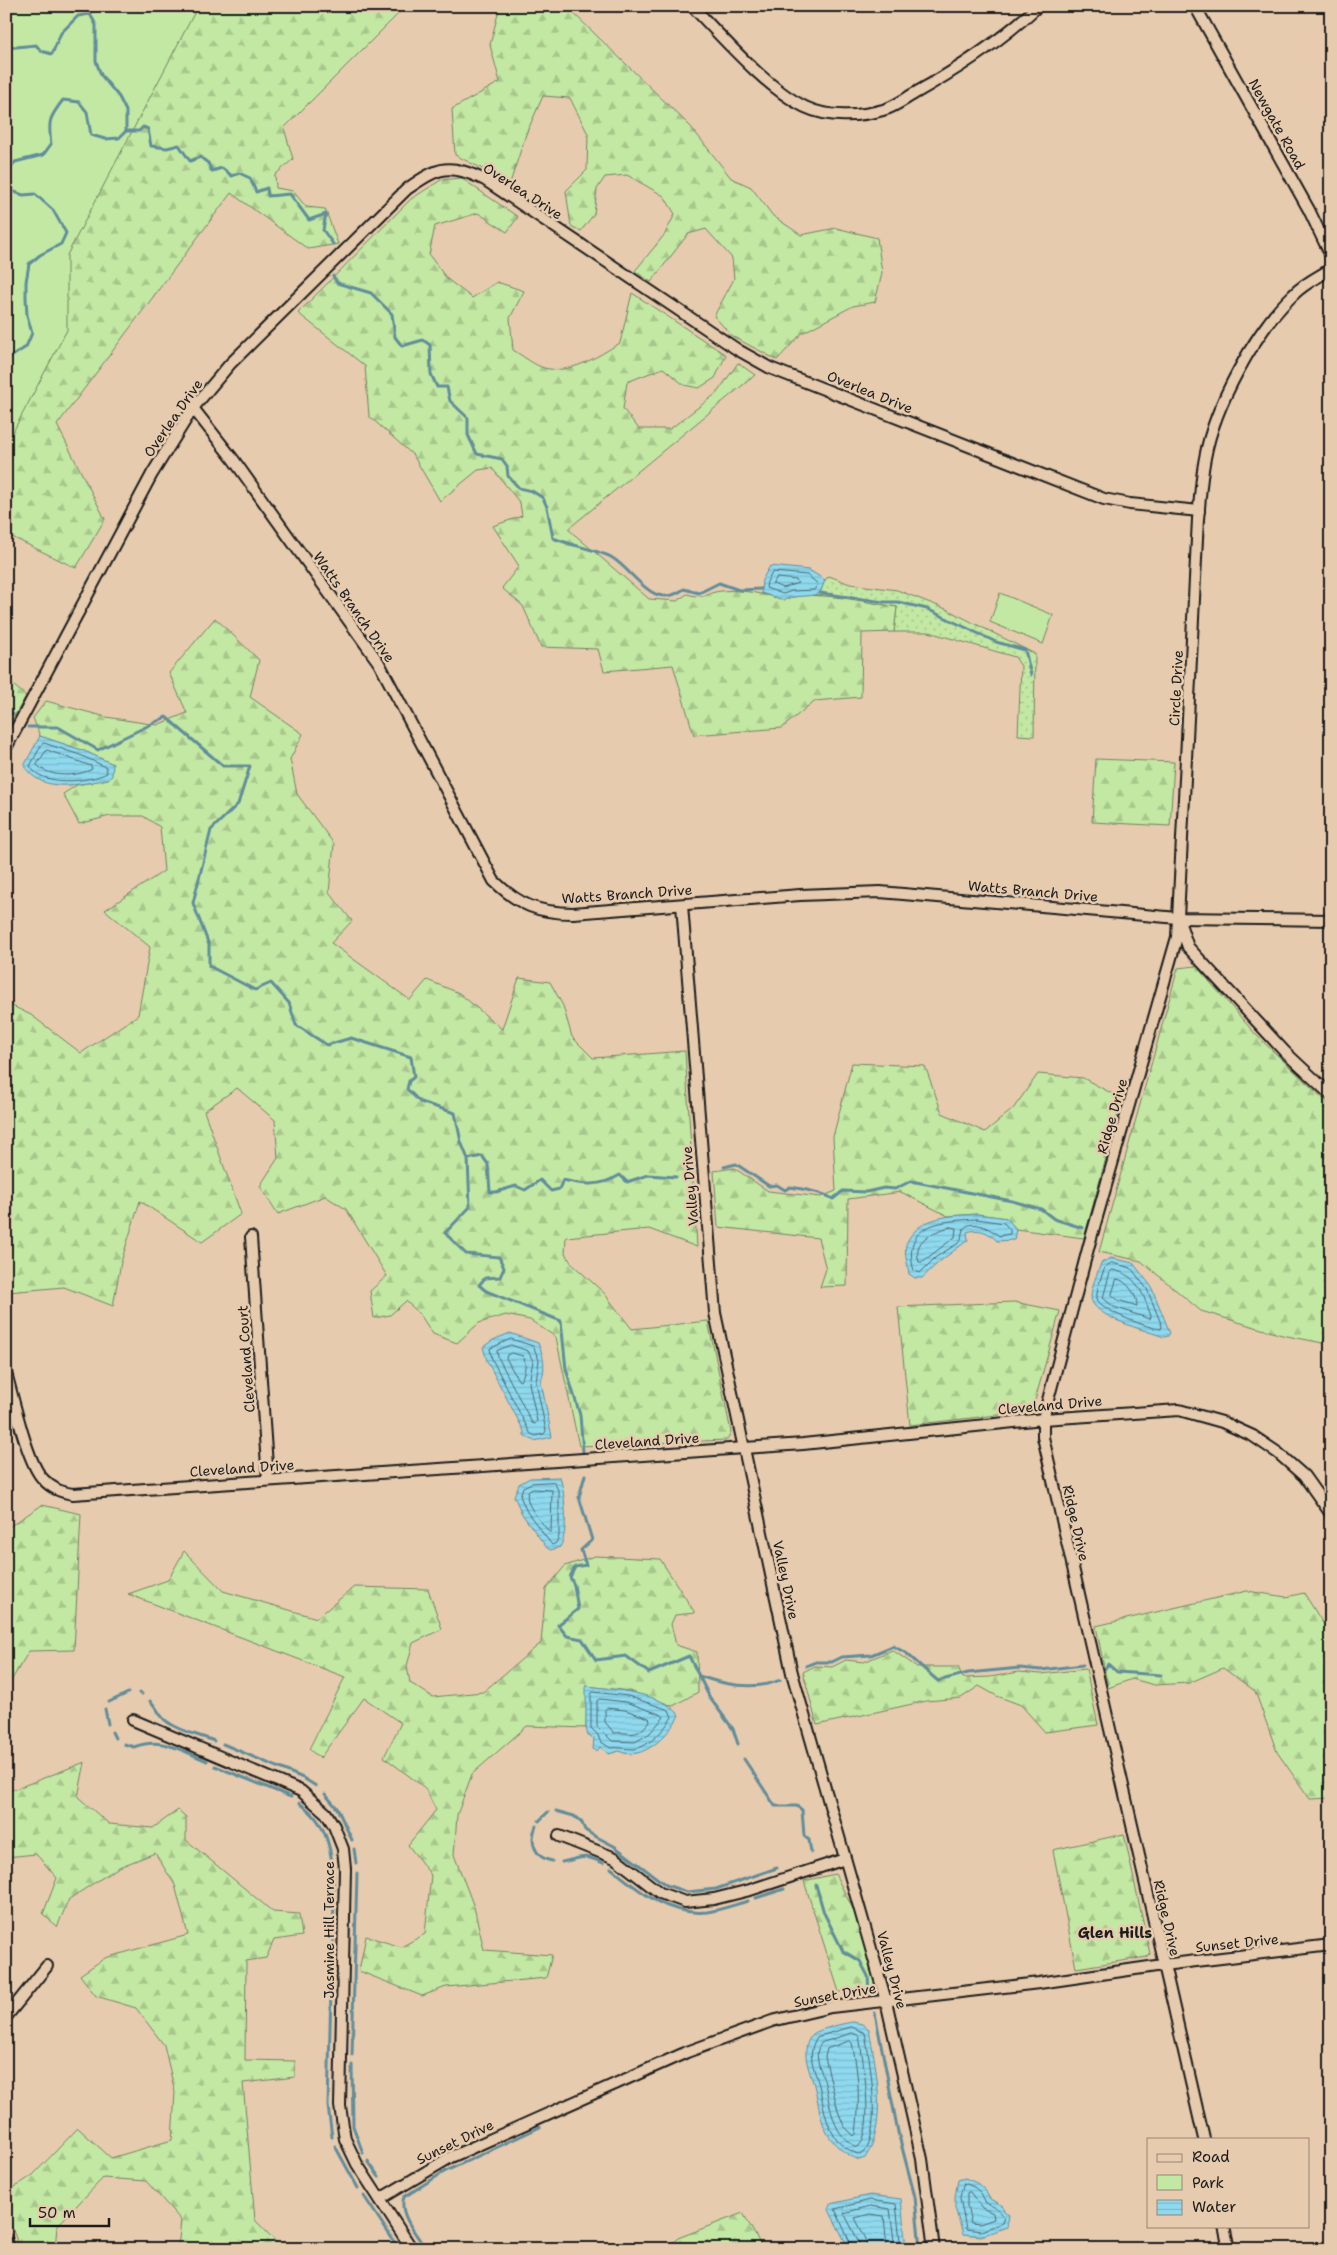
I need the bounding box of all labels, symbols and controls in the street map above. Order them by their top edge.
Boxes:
street label: Newgate Road [1245,75,1309,173]
street label: Overlea Drive [480,159,566,223]
street label: Overlea Drive [824,367,916,417]
street label: Overlea Drive [140,375,207,460]
street label: Watts Branch Drive [309,548,399,666]
street label: Circle Drive [1165,650,1187,726]
street label: Watts Branch Drive [967,876,1099,906]
street label: Watts Branch Drive [561,880,693,908]
street label: Ridge Drive [1093,1076,1131,1156]
street label: Valley Drive [678,1145,702,1227]
street label: Cleveland Court [233,1305,259,1413]
street label: Cleveland Drive [997,1391,1103,1419]
street label: Cleveland Drive [594,1428,700,1454]
street label: Cleveland Drive [189,1455,295,1481]
street label: Ridge Drive [1058,1483,1094,1563]
street label: Valley Drive [769,1539,803,1621]
street label: Jasmine Hill Terrace [320,1861,338,1999]
street label: Ridge Drive [1149,1878,1185,1958]
district label: Glen Hills [1078,1923,1152,1943]
street label: Valley Drive [873,1929,911,2011]
street label: Sunset Drive [1194,1930,1280,1956]
street label: Sunset Drive [792,1979,878,2011]
street label: Sunset Drive [413,2116,497,2168]
legend [1147,2138,1310,2228]
text: Road [1192,2147,1230,2167]
text: Park [1192,2173,1224,2193]
scale bar [30,2195,109,2227]
text: Water [1192,2197,1236,2217]
text: 50 m [38,2203,76,2223]

